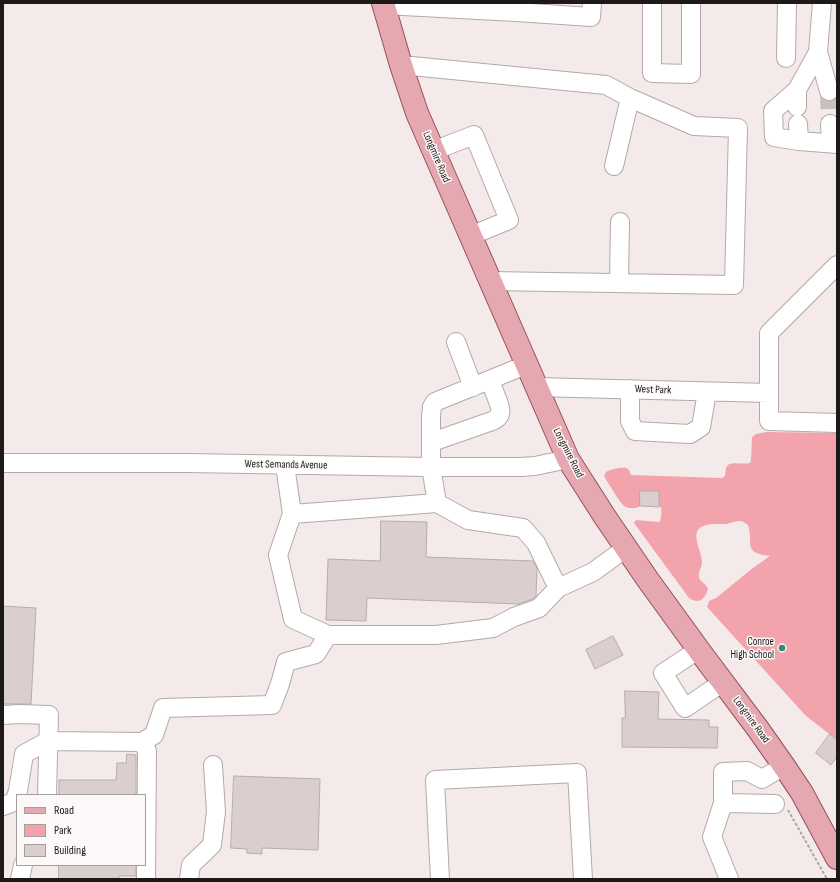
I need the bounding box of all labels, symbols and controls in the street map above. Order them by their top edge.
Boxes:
street label: Longmire Road [419,129,453,185]
street label: West Park [635,383,671,397]
street label: Longmire Road [550,426,586,480]
street label: West Semands Avenue [245,458,327,472]
place label: Conroe High School [731,635,774,661]
marker: Conroe High School [777,643,787,653]
street label: Longmire Road [730,694,772,746]
legend [16,794,146,866]
text: Road [54,803,74,818]
text: Park [54,823,72,838]
text: Building [54,843,86,858]

